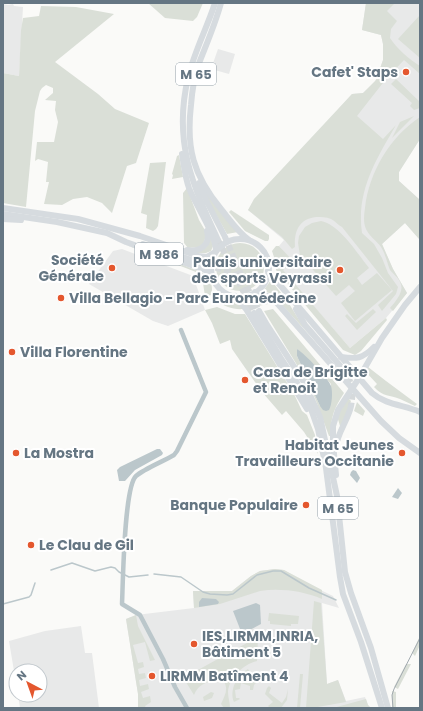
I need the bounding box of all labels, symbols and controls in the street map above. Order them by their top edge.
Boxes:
place label: Cafet' Staps [311,62,398,82]
road number: M 65 [176,63,216,85]
marker: Cafet' Staps [401,67,411,77]
road number: M 986 [135,243,183,265]
place label: Société Générale [38,250,104,286]
place label: Palais universitaire des sports Veyrassi [191,252,332,288]
marker: Société Générale [107,263,117,273]
marker: Palais universitaire des sports Veyrassi [335,265,345,275]
place label: Villa Bellagio - Parc Euromédecine [69,288,317,308]
marker: Villa Bellagio - Parc Euromédecine [56,293,66,303]
place label: Villa Florentine [20,342,128,362]
marker: Villa Florentine [7,347,17,357]
place label: Casa de Brigitte et Renoit [253,362,368,398]
marker: Casa de Brigitte et Renoit [240,375,250,385]
place label: Habitat Jeunes Travailleurs Occitanie [235,435,394,471]
place label: La Mostra [24,443,94,463]
marker: La Mostra [11,448,21,458]
marker: Habitat Jeunes Travailleurs Occitanie [397,448,407,458]
place label: Banque Populaire [170,495,298,515]
road number: M 65 [318,497,358,519]
marker: Banque Populaire [301,500,311,510]
place label: Le Clau de Gil [39,535,134,555]
marker: Le Clau de Gil [26,540,36,550]
place label: IES,LIRMM,INRIA, Bâtiment 5 [202,626,318,662]
marker: IES,LIRMM,INRIA, Bâtiment 5 [189,639,199,649]
north arrow [8,663,48,703]
place label: LIRMM Batîment 4 [160,666,289,686]
text: N [13,667,30,684]
marker: LIRMM Batîment 4 [147,671,157,681]

